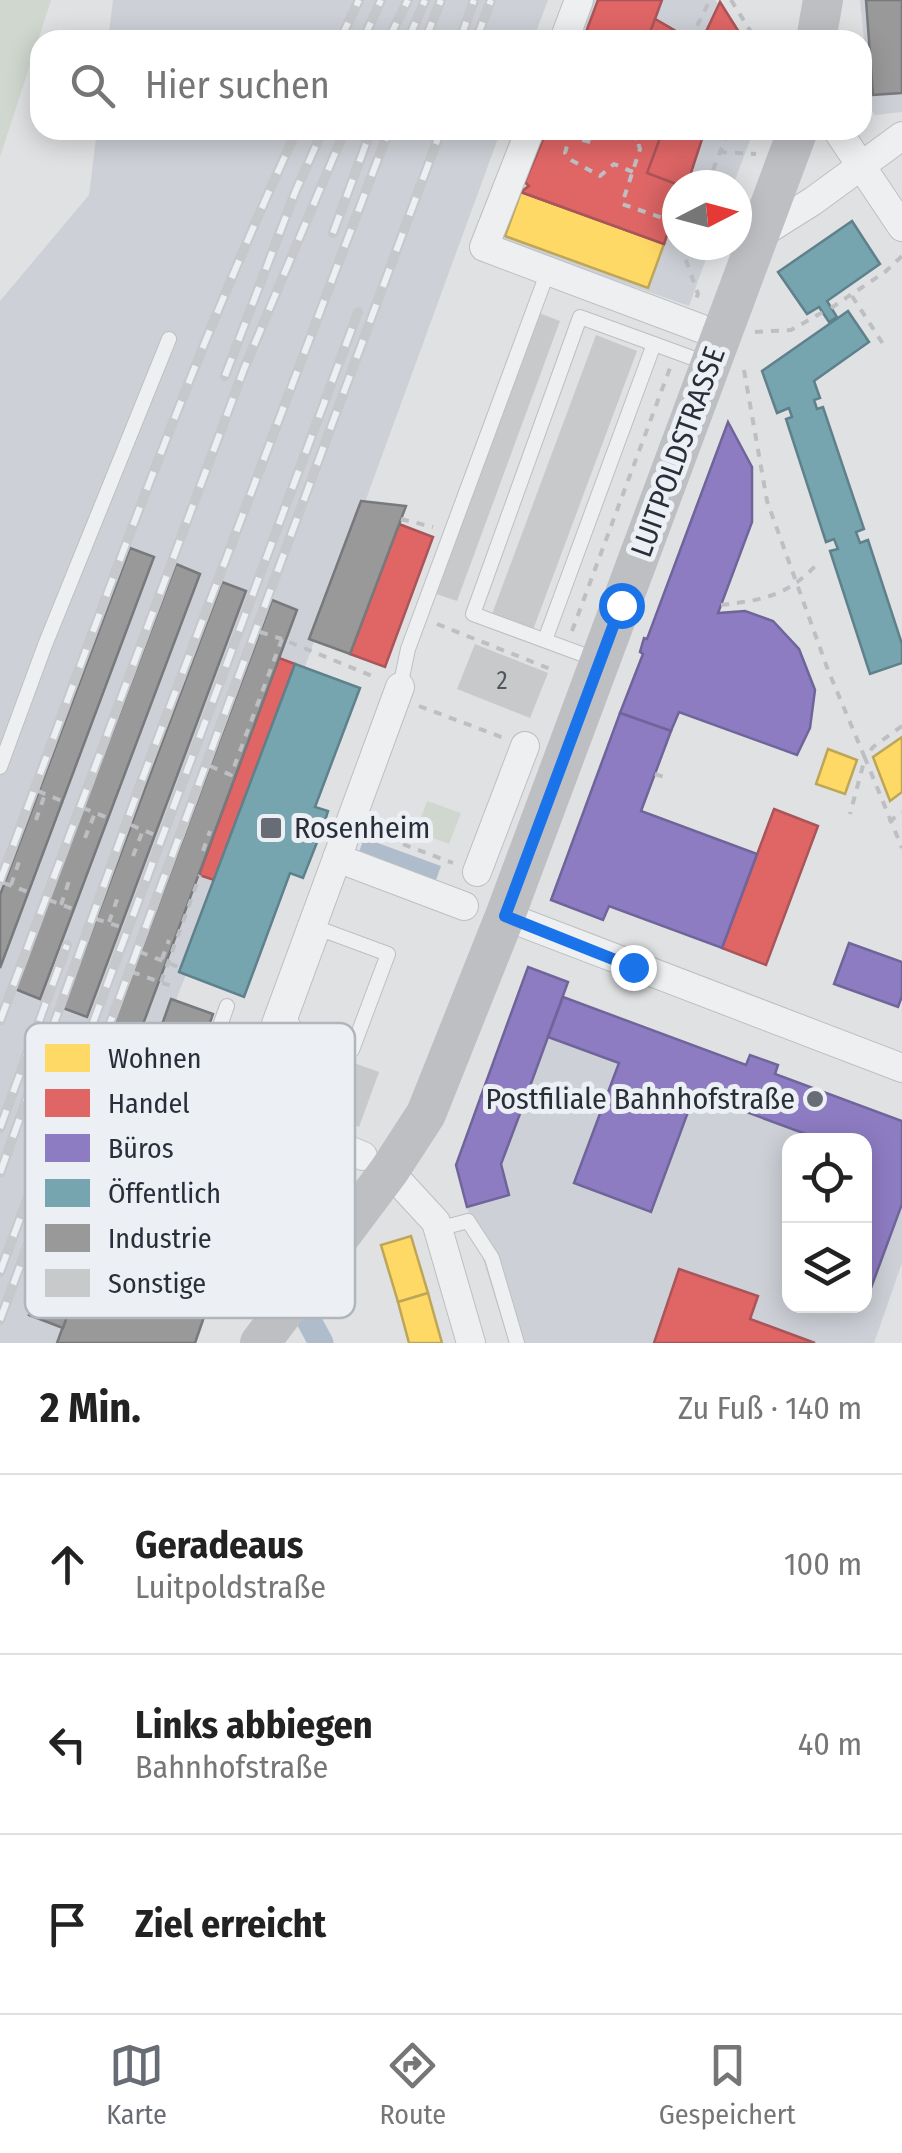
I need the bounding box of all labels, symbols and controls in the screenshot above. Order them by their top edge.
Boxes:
search box [30,30,872,140]
icon: search [65,58,120,113]
text: Hier suchen [145,62,330,108]
north arrow [662,170,752,260]
street label: LUITPOLDSTRASSE [623,342,733,562]
route start [599,583,645,629]
house number: 2 [496,666,508,696]
place label: Rosenheim [294,810,430,846]
marker: Rosenheim [258,815,284,841]
route end [611,945,657,991]
legend [25,1023,355,1318]
text: Wohnen [108,1042,202,1075]
place label: Postfiliale Bahnhofstraße [485,1081,795,1117]
text: Handel [108,1087,190,1120]
marker: Postfiliale Bahnhofstraße [804,1088,826,1110]
text: Büros [108,1132,174,1165]
map controls [782,1133,872,1313]
button: locate [782,1133,872,1223]
text: Öffentlich [108,1177,221,1210]
text: Industrie [108,1222,212,1255]
button: layers [782,1223,872,1313]
text: Sonstige [108,1267,206,1300]
text: 2 Min. [40,1383,141,1433]
text: Zu Fuß · 140 m [678,1389,862,1427]
text: Geradeaus [135,1522,303,1568]
icon: ahead [40,1537,95,1592]
text: 100 m [784,1545,862,1583]
text: Luitpoldstraße [135,1568,326,1606]
text: Links abbiegen [135,1702,373,1748]
icon: left [40,1717,95,1772]
text: 40 m [798,1725,862,1763]
text: Bahnhofstraße [135,1748,328,1786]
icon: arrive [40,1897,95,1952]
text: Ziel erreicht [135,1901,326,1947]
tab: Karte [106,2038,167,2131]
tab: Route [379,2038,446,2131]
tab: Gespeichert [659,2038,796,2131]

